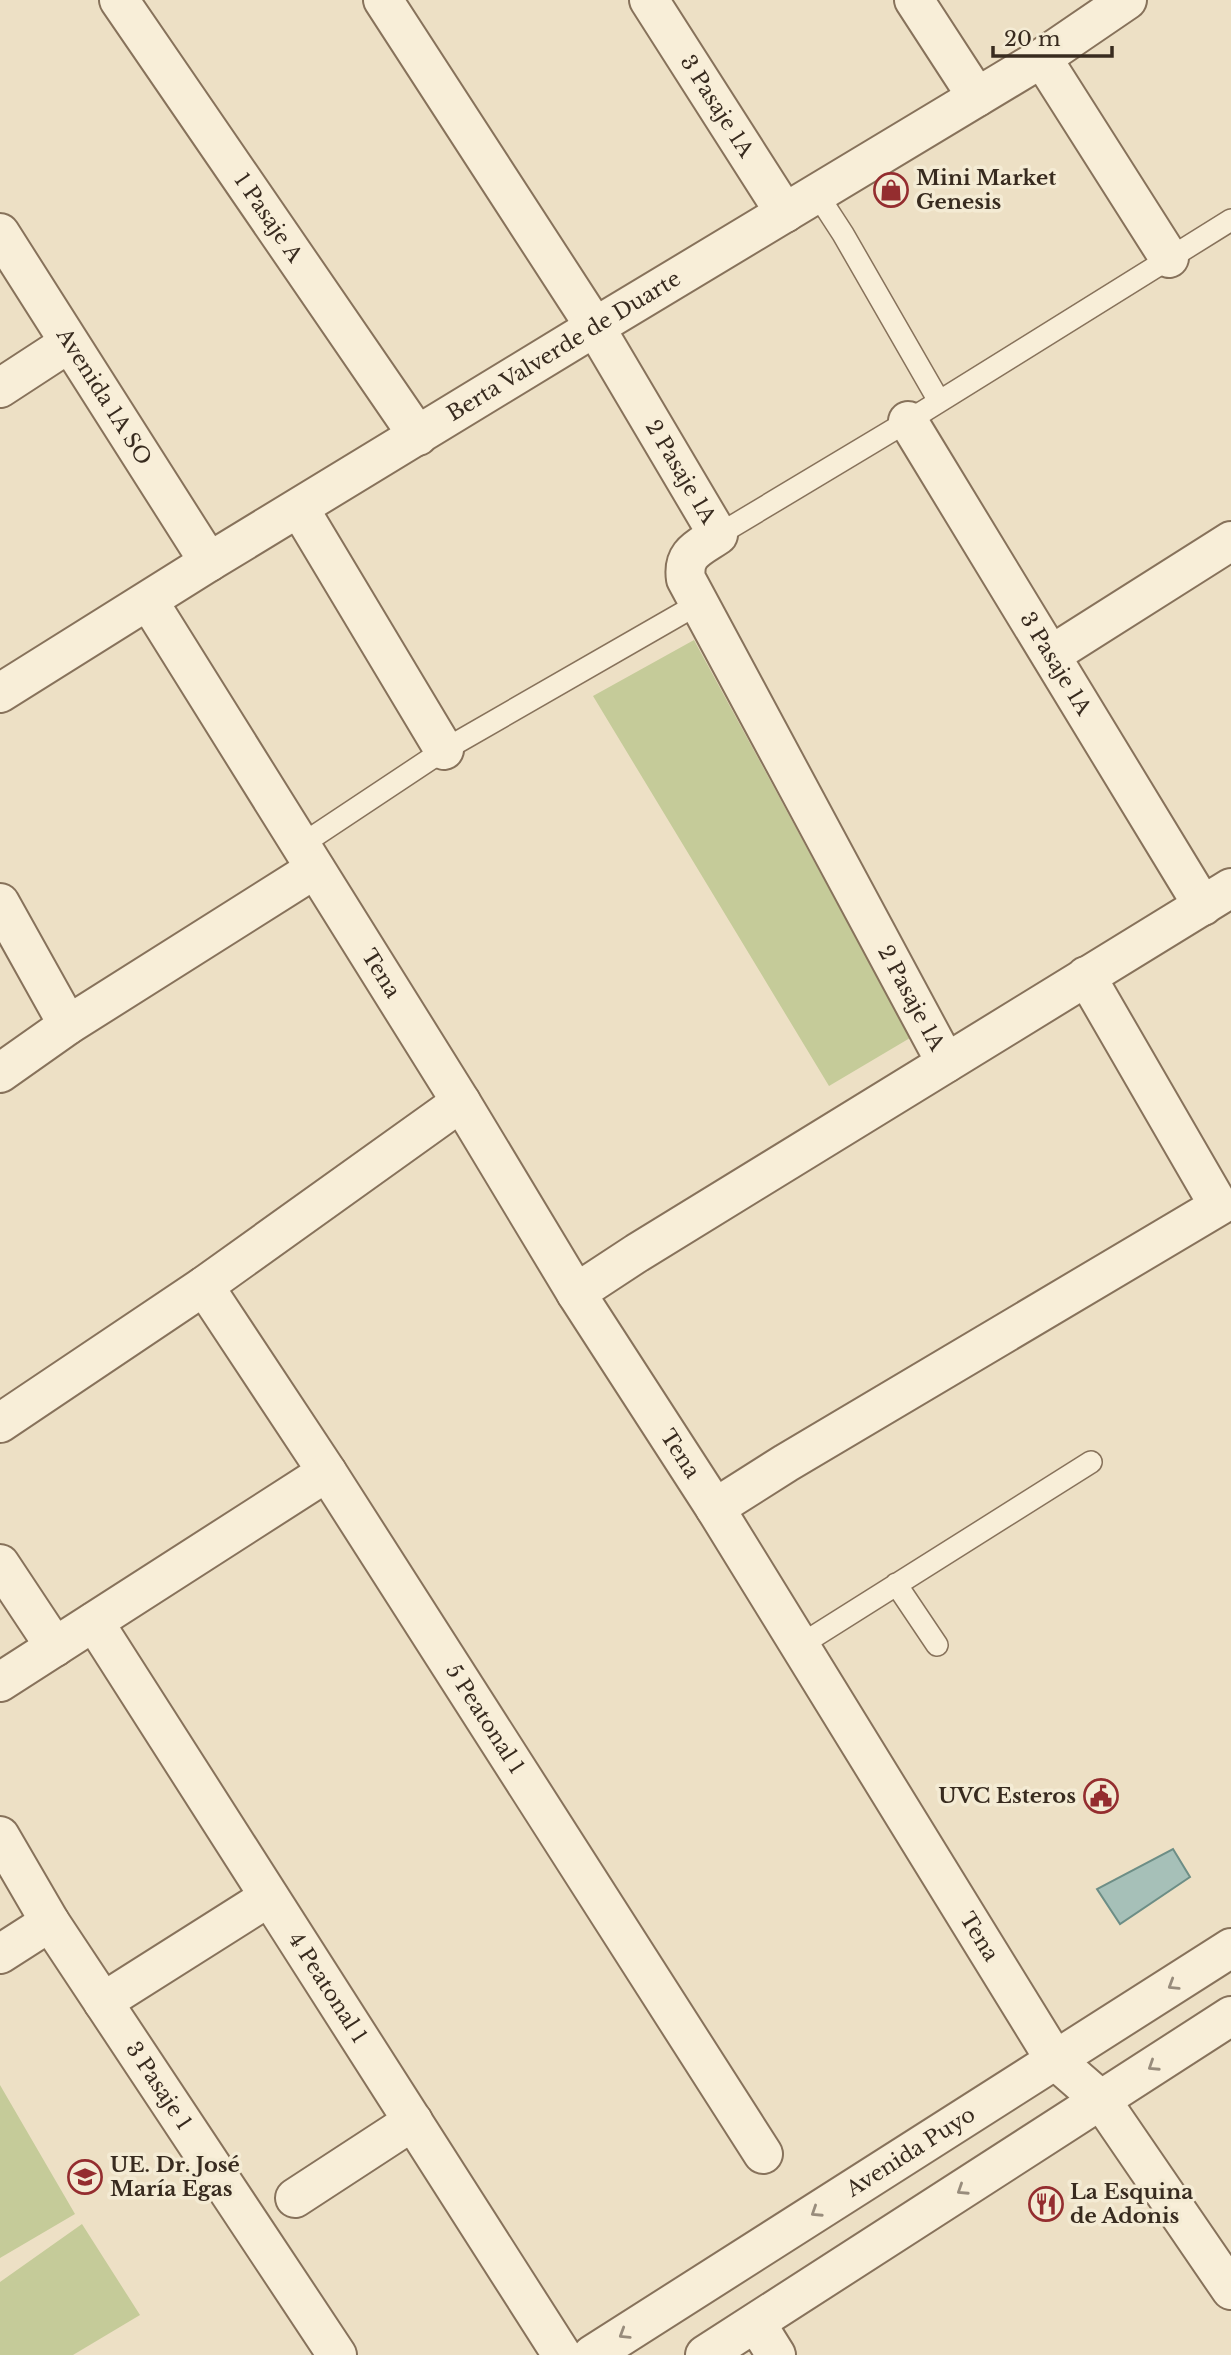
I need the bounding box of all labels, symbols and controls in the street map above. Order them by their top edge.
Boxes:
scale bar [993,14,1112,58]
text: 20 m [1004,26,1061,52]
street label: 3 Pasaje 1A [675,50,759,163]
place label: Mini Market Genesis [916,165,1056,215]
street label: 1 Pasaje A [229,168,308,268]
shop icon: Mini Market Genesis [872,171,910,209]
street label: Berta Valverde de Duarte [442,265,685,427]
street label: Avenida 1A SO [50,323,157,470]
street label: 2 Pasaje 1A [640,415,722,529]
street label: 3 Pasaje 1A [1014,607,1097,721]
street label: 2 Pasaje 1A [872,941,950,1056]
street label: Tena [356,944,406,1003]
street label: Tena [655,1425,706,1484]
street label: 5 Peatonal 1 [440,1659,530,1779]
public building icon: UVC Esteros [1082,1777,1120,1815]
place label: UVC Esteros [938,1783,1076,1809]
street label: Tena [954,1908,1004,1966]
street label: 4 Peatonal 1 [283,1928,372,2048]
one-way arrow [1168,1976,1181,1989]
street label: 3 Pasaje 1 [120,2037,197,2135]
one-way arrow [1148,2058,1161,2071]
street label: Avenida Puyo [841,2101,980,2203]
place label: UE. Dr. José María Egas [110,2152,240,2202]
school or university icon: UE. Dr. José María Egas [66,2158,104,2196]
place label: La Esquina de Adonis [1070,2179,1193,2229]
one-way arrow [957,2181,970,2194]
restaurant icon: La Esquina de Adonis [1027,2185,1065,2223]
one-way arrow [811,2204,824,2217]
one-way arrow [619,2326,632,2339]

